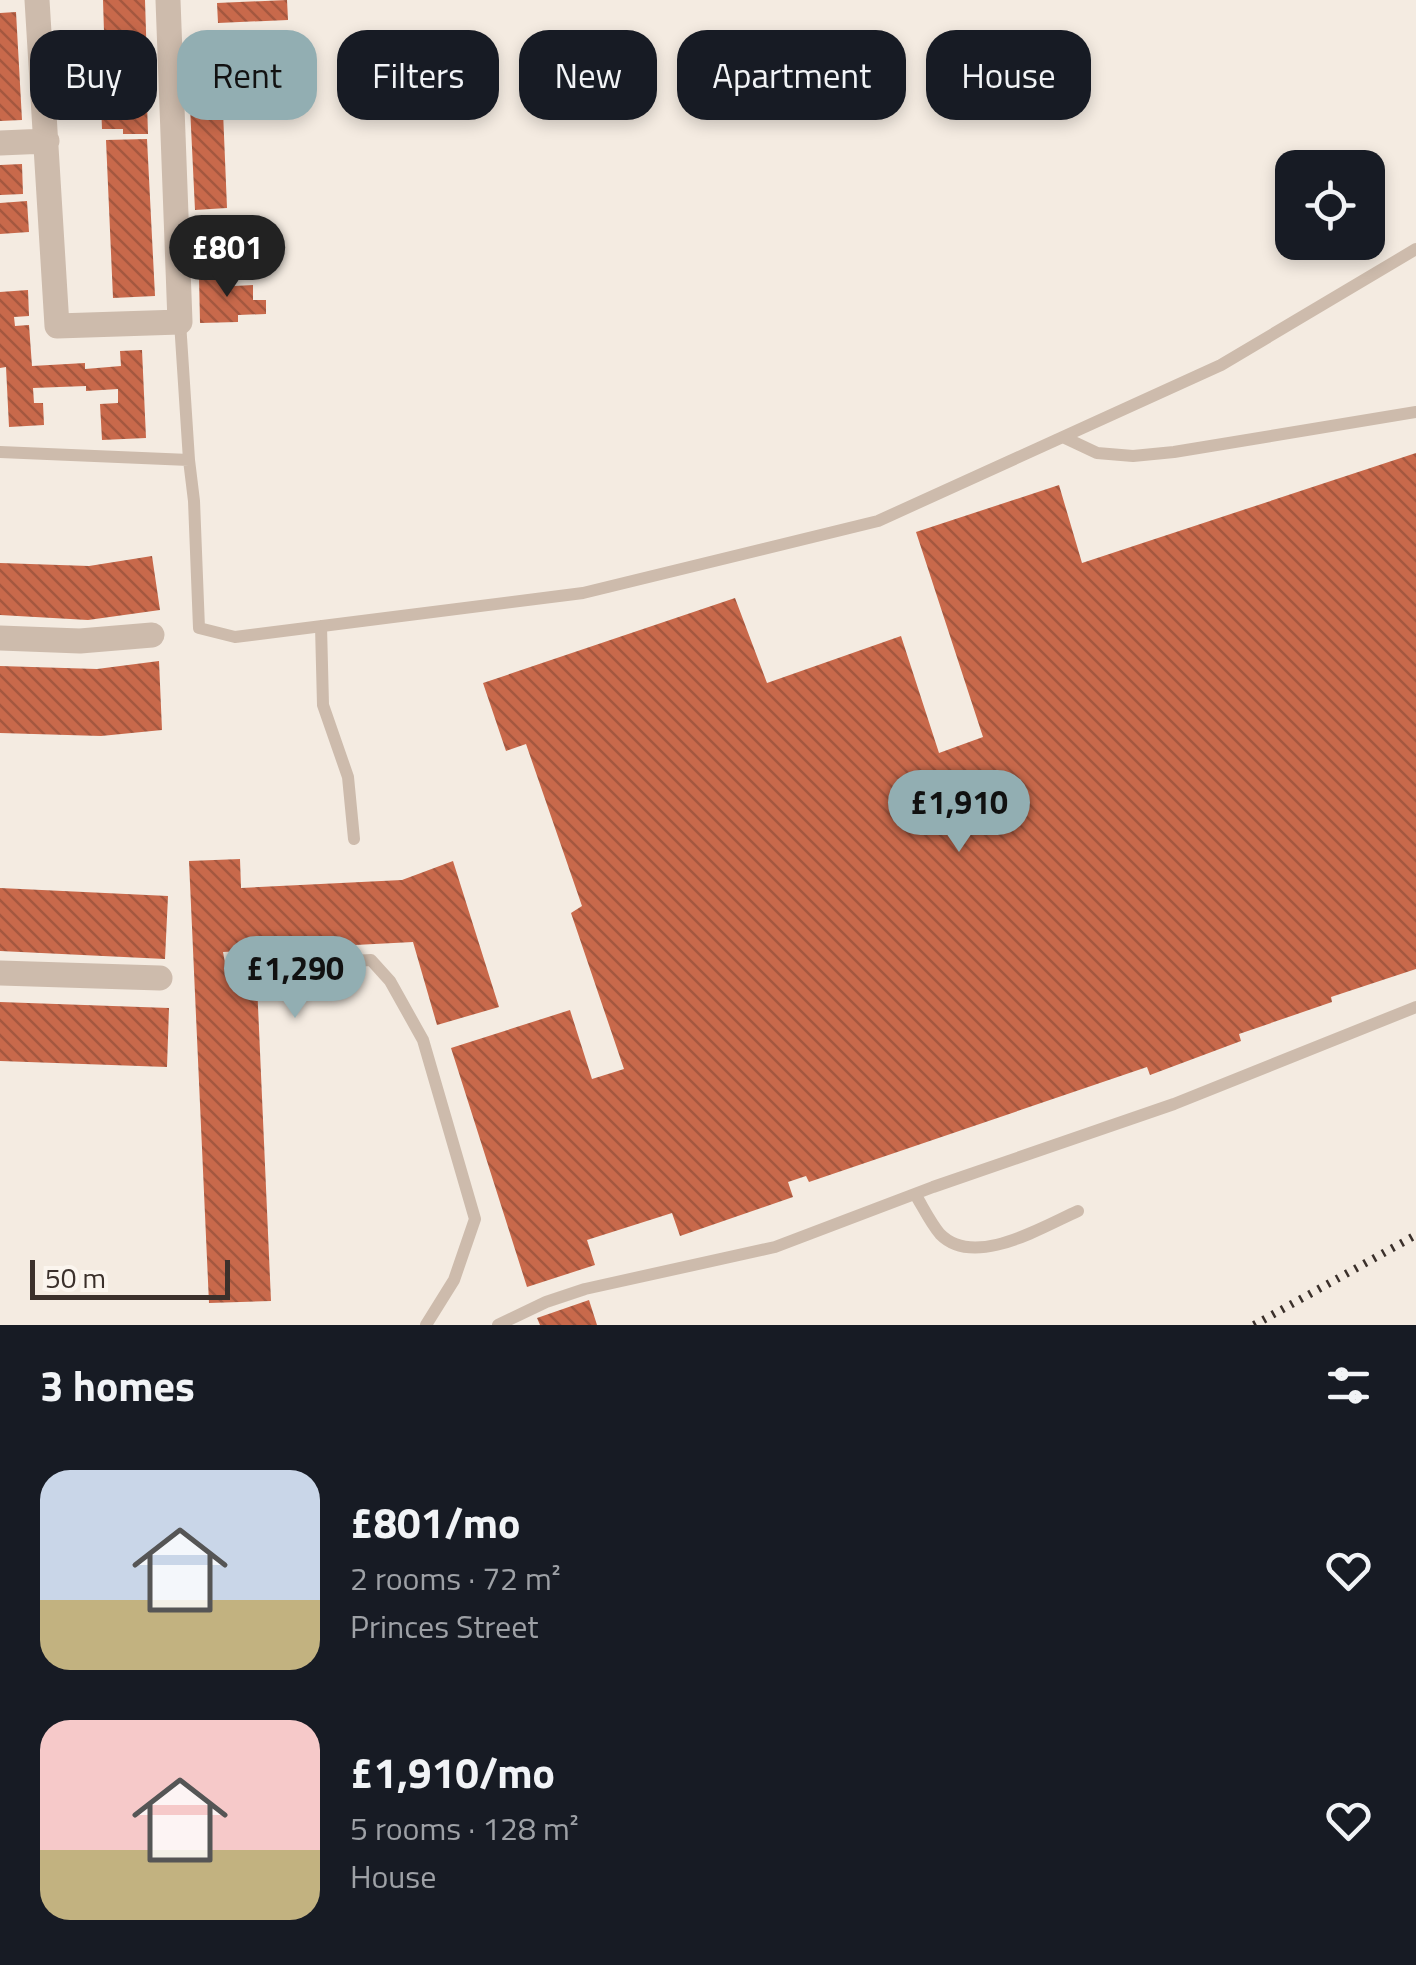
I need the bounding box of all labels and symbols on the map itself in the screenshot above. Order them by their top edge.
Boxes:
pin: £801 [168,215,286,300]
pin: £1,910 [878,770,1040,855]
pin: £1,290 [214,936,376,1021]
scale bar [30,1255,230,1300]

